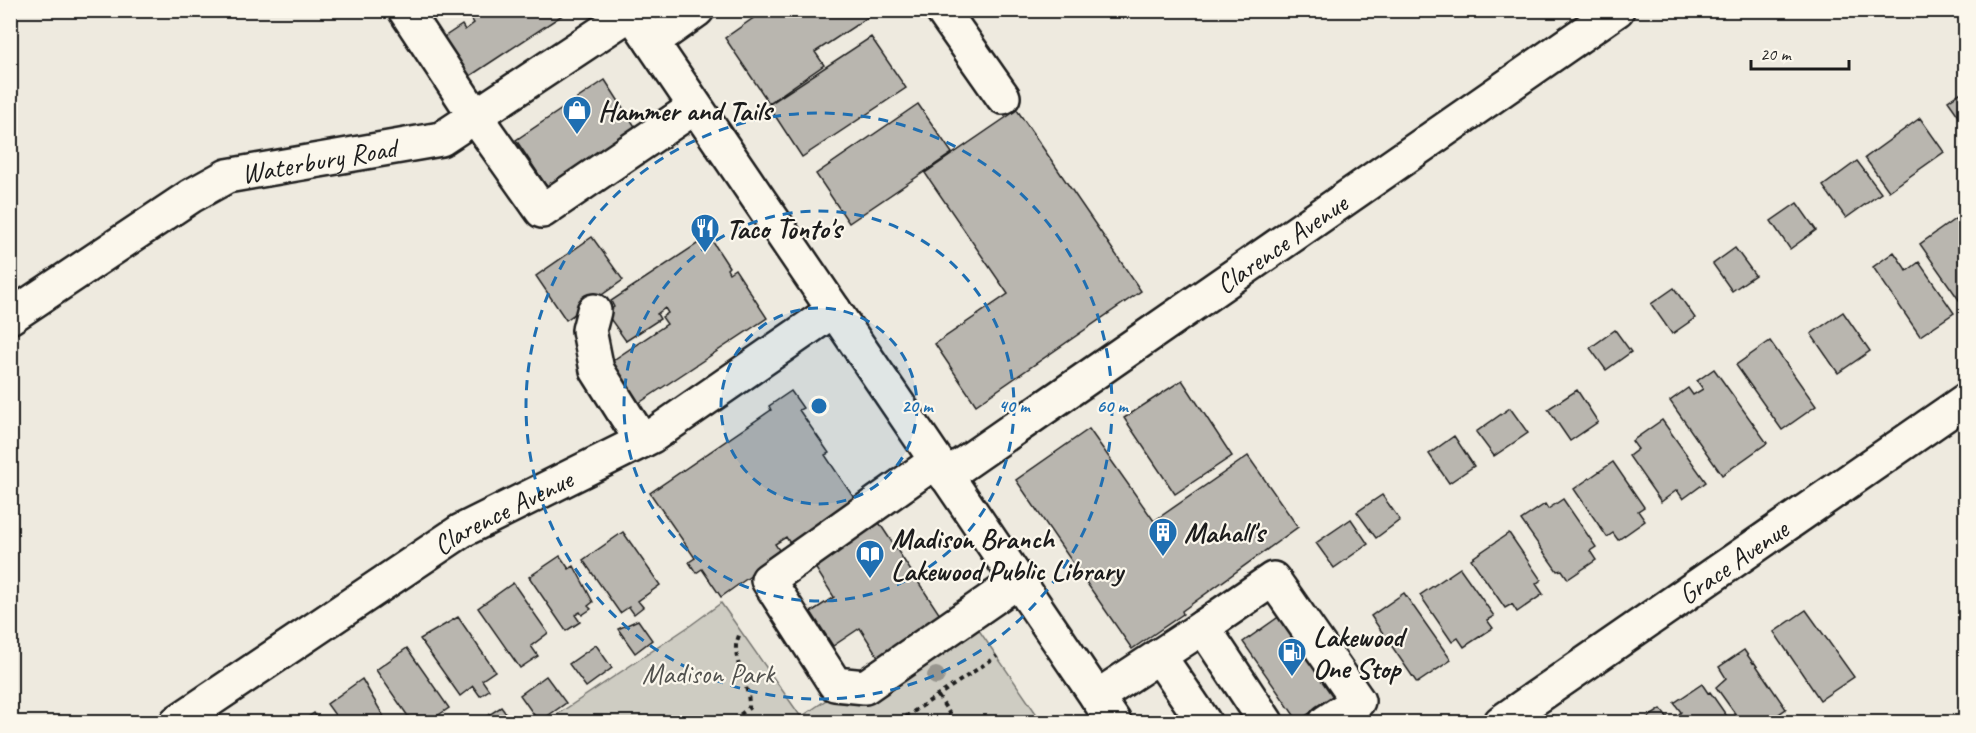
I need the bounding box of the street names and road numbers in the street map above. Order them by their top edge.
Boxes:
street label: Waterbury Road [238,129,403,191]
street label: Clarence Avenue [1208,184,1355,301]
street label: Clarence Avenue [426,460,580,563]
street label: Grace Avenue [1671,510,1796,612]

